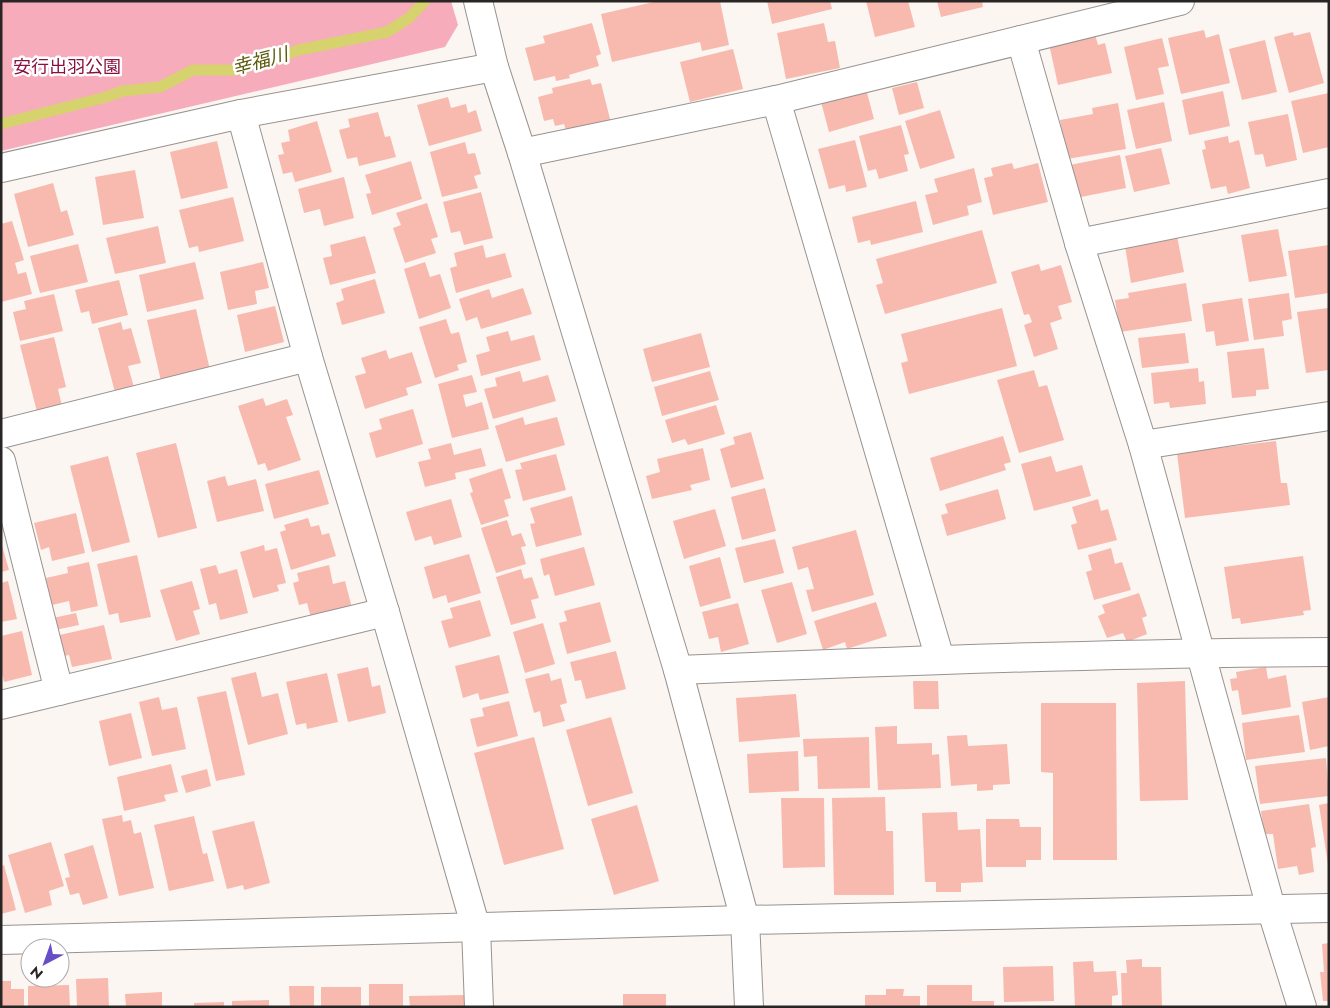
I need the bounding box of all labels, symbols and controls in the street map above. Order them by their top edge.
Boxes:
water label: 幸福川 [229,40,293,81]
park label: 安行出羽公園 [13,54,121,80]
north arrow [20,938,70,988]
text: N [26,962,47,984]

